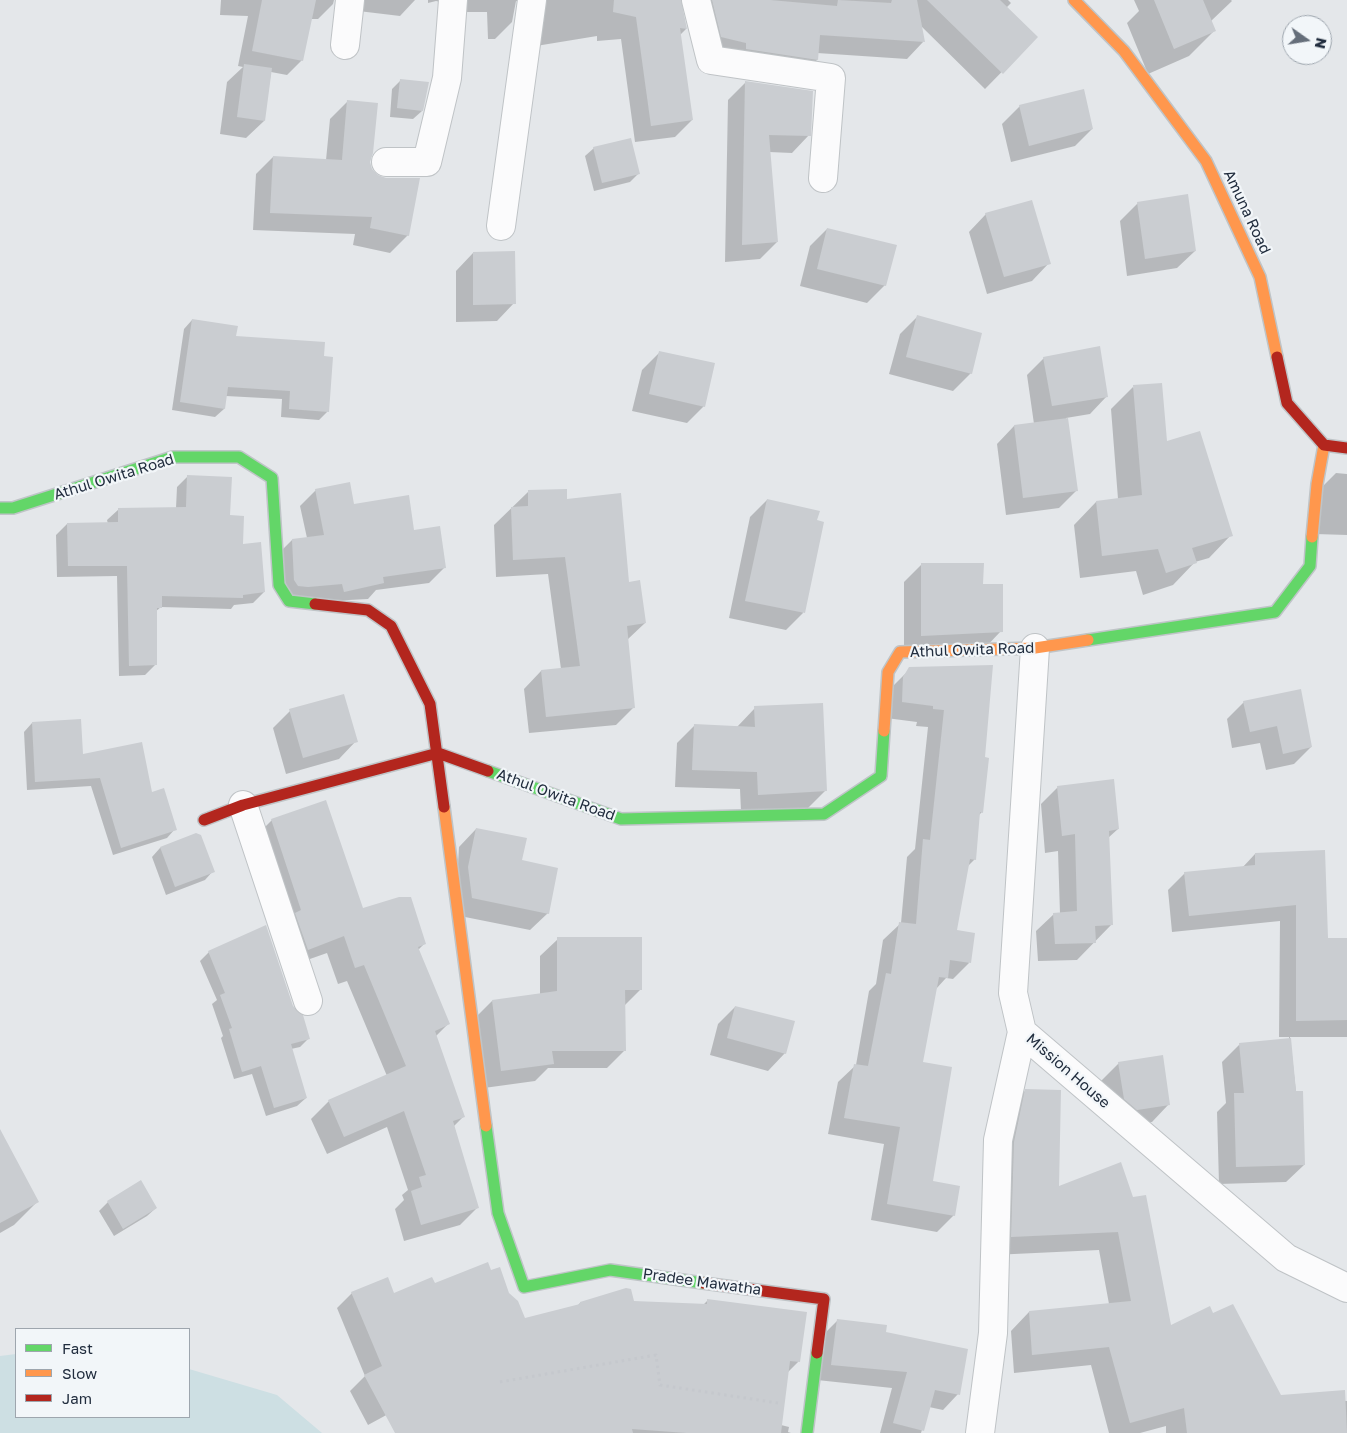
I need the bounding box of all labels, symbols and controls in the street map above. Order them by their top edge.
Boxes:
north arrow [1282,15,1332,65]
text: N [1312,36,1331,50]
street label: Amuna Road [1220,167,1274,257]
street label: Athul Owita Road [52,450,176,504]
street label: Athul Owita Road [909,639,1035,661]
street label: Athul Owita Road [494,765,618,825]
street label: Mission House [1022,1030,1114,1112]
street label: Pradee Mawatha [642,1265,762,1299]
legend [15,1328,190,1418]
text: Fast [62,1339,93,1357]
text: Slow [62,1364,97,1382]
text: Jam [62,1389,92,1407]

